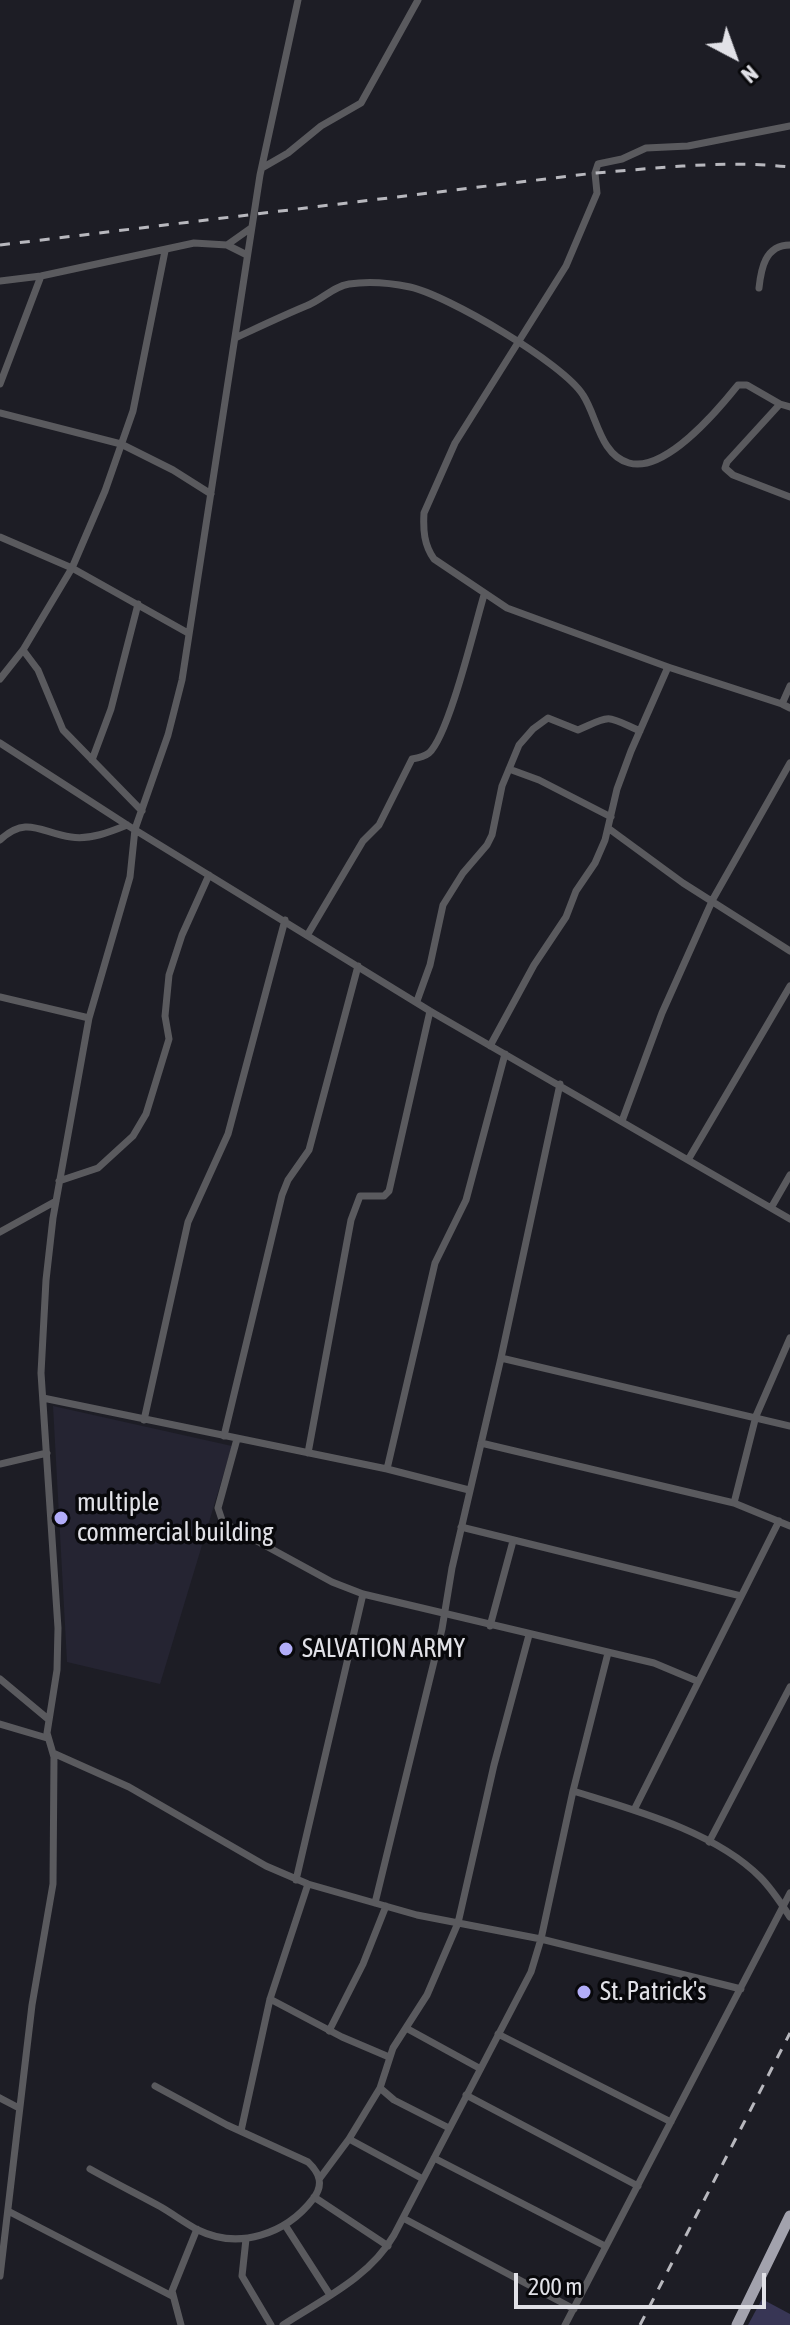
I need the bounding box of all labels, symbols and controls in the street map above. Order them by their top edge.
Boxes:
north arrow [694,16,774,96]
text: N [736,60,763,88]
place label: multiple commercial building [77,1487,273,1548]
marker: multiple commercial building [52,1509,70,1527]
place label: SALVATION ARMY [302,1633,465,1665]
marker: SALVATION ARMY [277,1640,295,1658]
place label: St. Patrick's [600,1976,707,2008]
marker: St. Patrick's [575,1983,593,2001]
scale bar [518,2257,770,2307]
text: 200 m [528,2273,582,2300]

